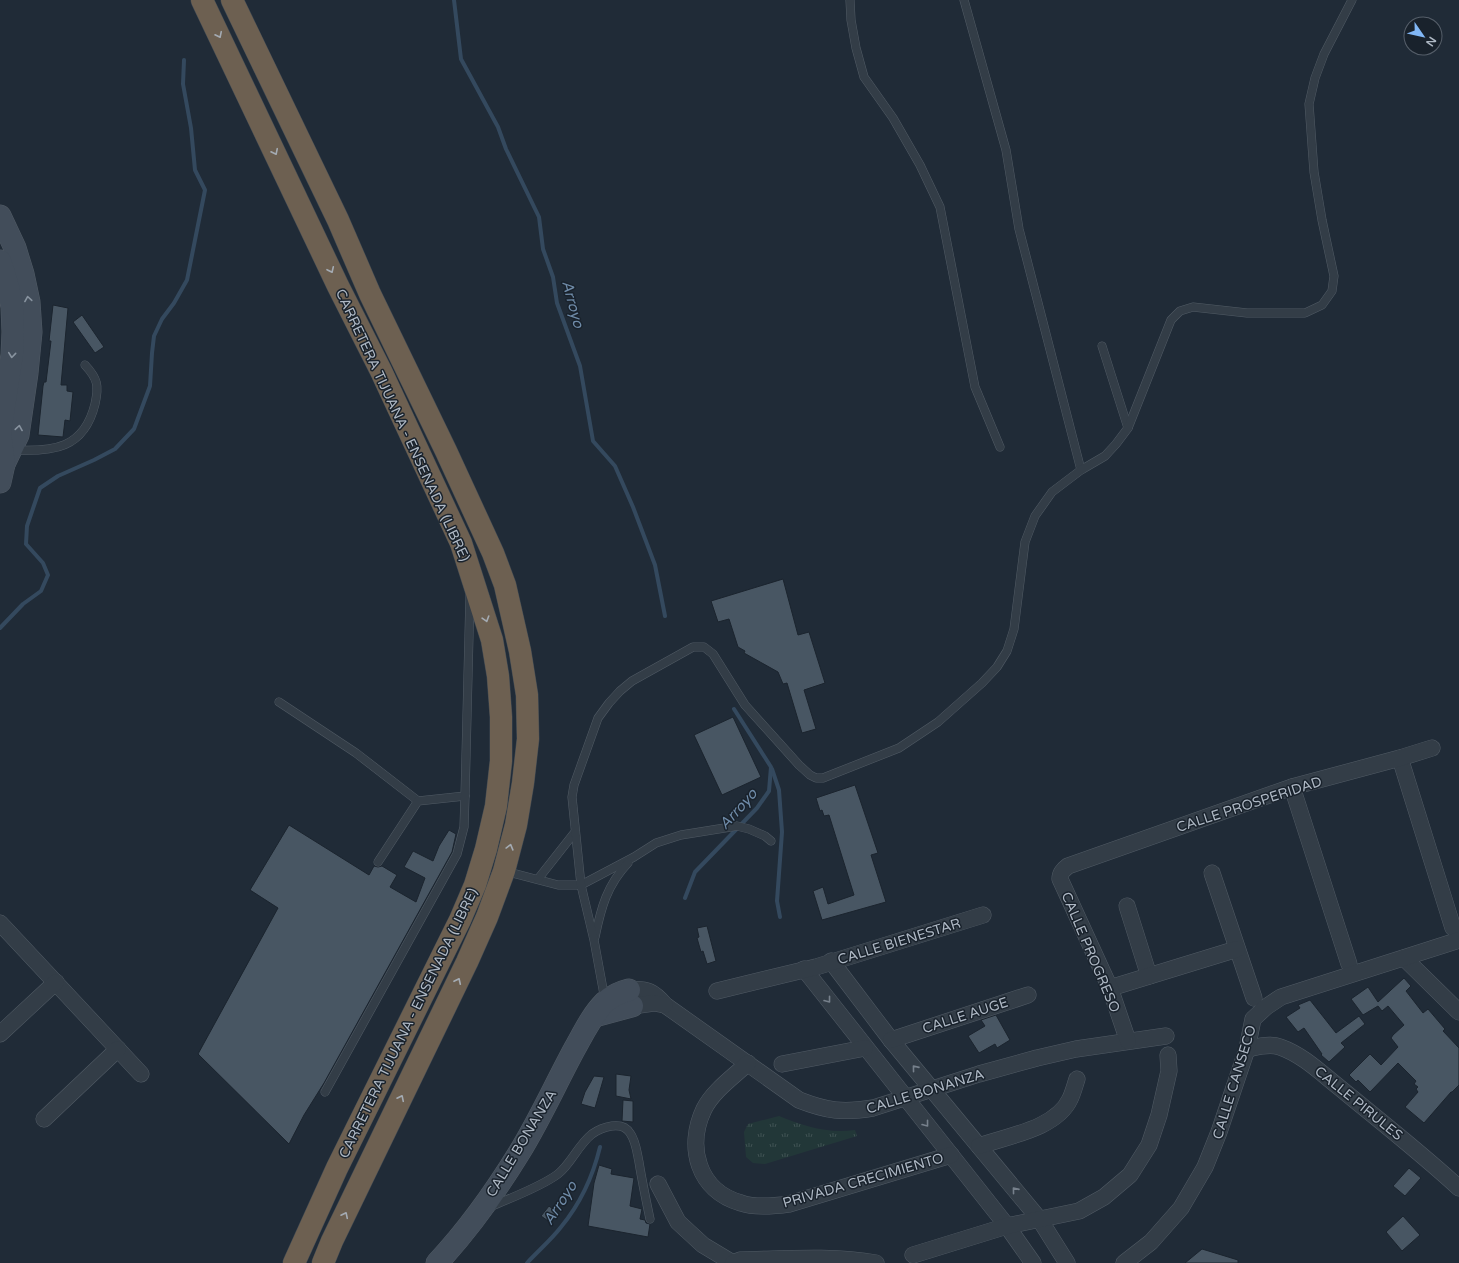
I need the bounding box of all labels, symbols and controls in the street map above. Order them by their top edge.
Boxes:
north arrow [1403,16,1443,56]
one-way arrow [214,31,222,38]
text: N [1423,34,1439,49]
one-way arrow [270,148,278,156]
one-way arrow [326,266,334,273]
water label: Arroyo [558,278,588,331]
street label: CARRETERA TIJUANA - ENSENADA (LIBRE) [332,286,473,564]
one-way arrow [24,296,33,302]
one-way arrow [7,352,16,358]
one-way arrow [14,425,23,431]
one-way arrow [481,615,490,622]
street label: CALLE PROSPERIDAD [1174,773,1324,836]
water label: Arroyo [715,784,761,833]
one-way arrow [505,843,514,850]
street label: CARRETERA TIJUANA - ENSENADA (LIBRE) [335,885,482,1161]
street label: CALLE PROGRESO [1057,889,1124,1015]
street label: CALLE BIENESTAR [836,915,963,968]
one-way arrow [453,977,461,985]
street label: CALLE AUGE [920,994,1010,1037]
one-way arrow [823,995,830,1002]
street label: CALLE CANSECO [1209,1023,1260,1141]
street label: CALLE PIRULES [1311,1063,1406,1144]
street label: CALLE BONANZA [864,1065,986,1117]
one-way arrow [912,1065,919,1073]
street label: CALLE BONANZA [483,1086,560,1200]
one-way arrow [396,1094,404,1102]
one-way arrow [921,1119,928,1126]
street label: PRIVADA CRECIMIENTO [781,1149,946,1212]
water label: Arroyo [539,1177,581,1228]
one-way arrow [1013,1187,1020,1195]
one-way arrow [340,1211,348,1219]

